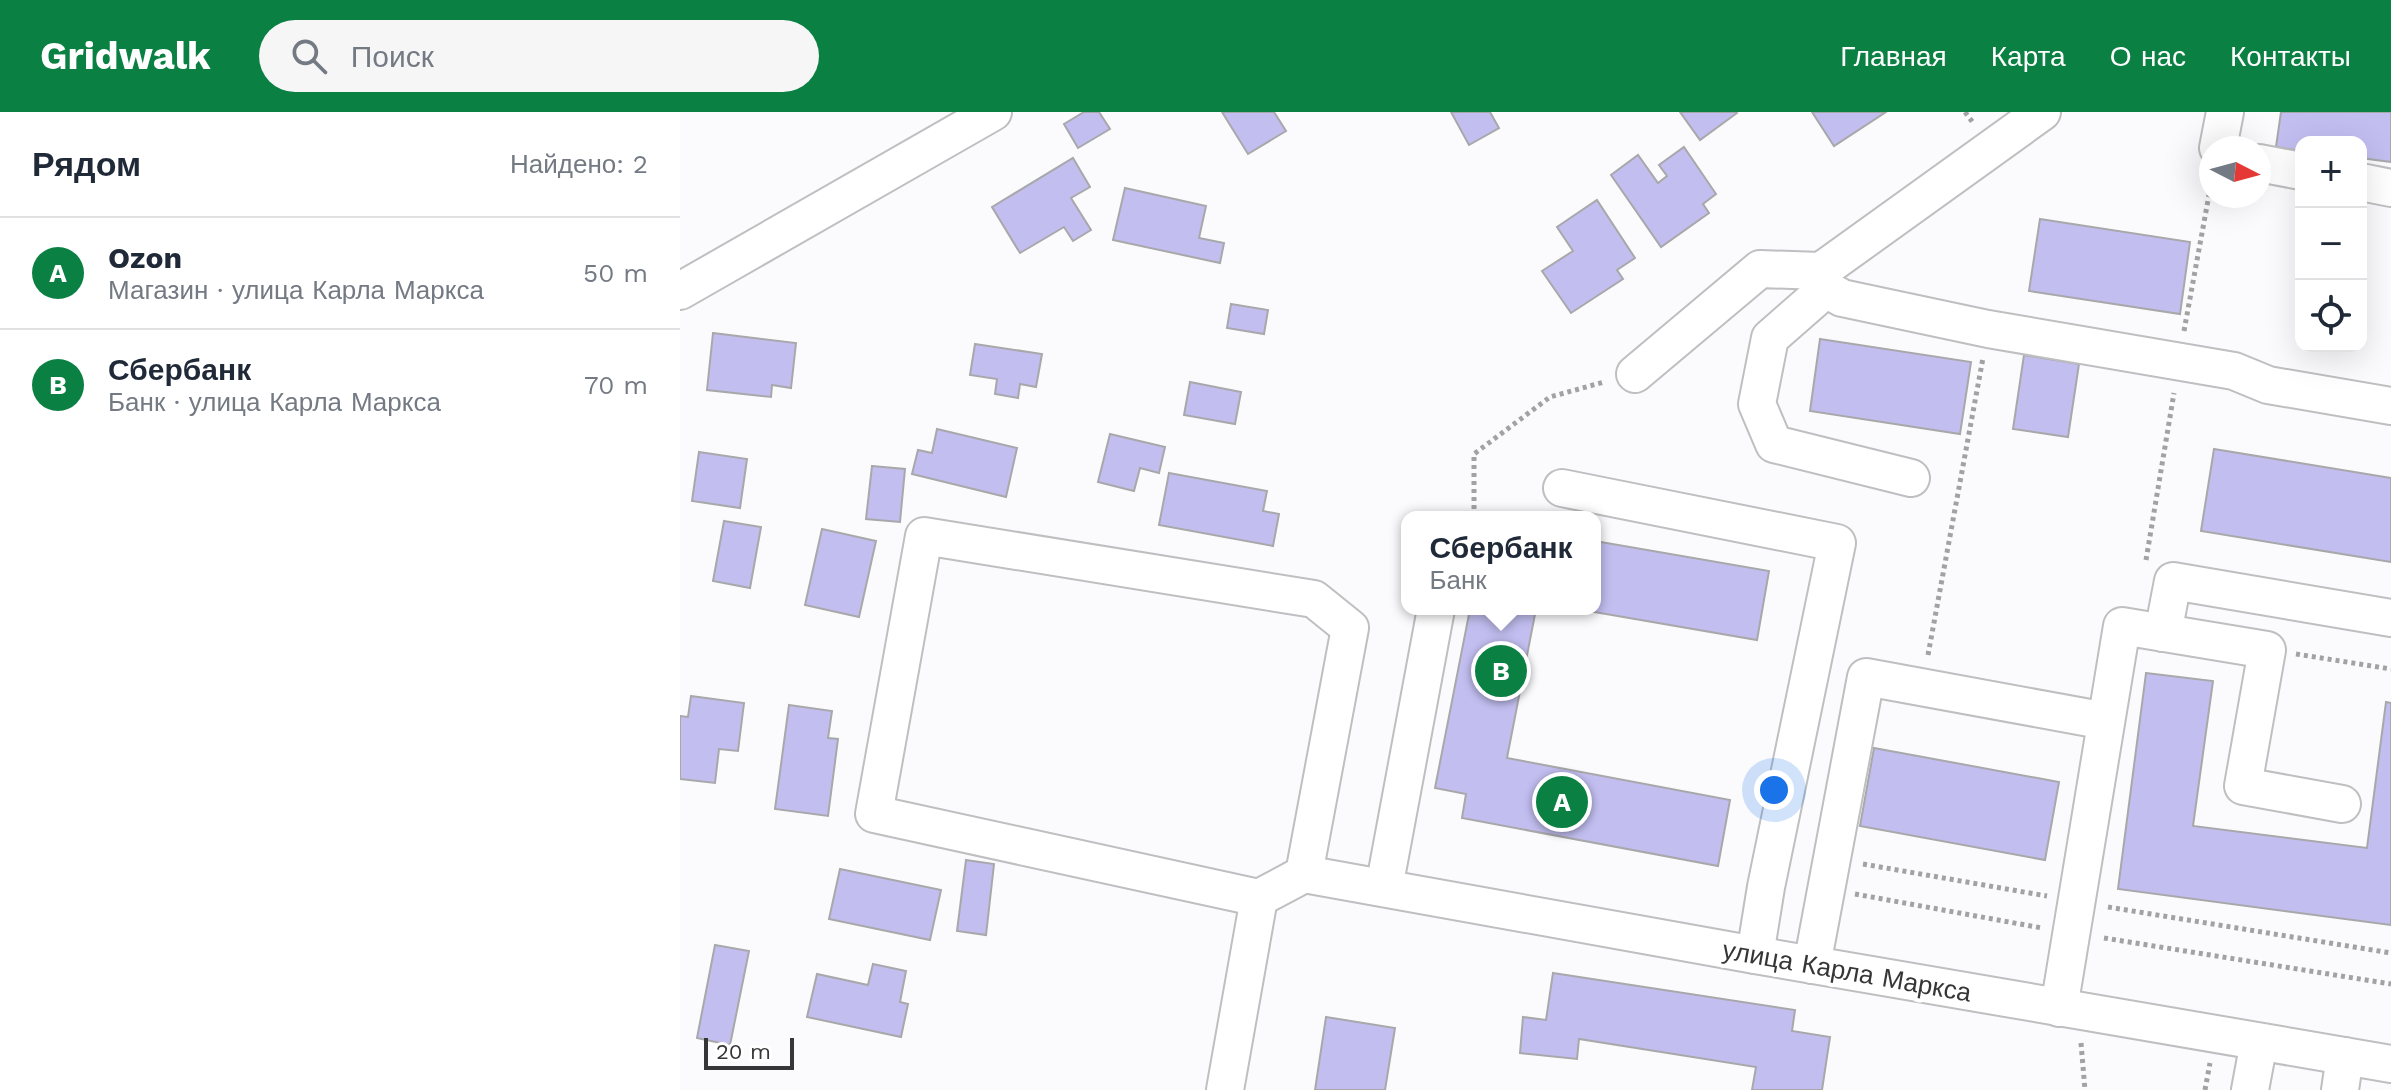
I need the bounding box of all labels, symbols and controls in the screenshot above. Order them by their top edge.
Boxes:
search box [259,20,819,92]
text: Gridwalk [40,34,211,78]
icon: search [287,34,331,78]
text: Поиск [351,39,434,74]
text: Главная [1840,40,1947,73]
text: Карта [1991,40,2066,73]
text: О нас [2110,40,2186,73]
text: Контакты [2230,40,2351,73]
north arrow [2199,136,2271,208]
map controls [2295,136,2367,352]
button: + [2295,136,2367,208]
text: Рядом [32,144,141,184]
text: Найдено: 2 [510,149,648,179]
button: − [2295,208,2367,280]
text: Ozon [108,240,182,275]
text: A [49,258,67,288]
text: 50 m [583,258,648,288]
text: Магазин · улица Карла Маркса [108,275,484,305]
button: locate [2295,280,2367,352]
text: Сбербанк [108,352,251,387]
text: B [49,370,67,400]
text: 70 m [584,370,648,400]
text: Банк · улица Карла Маркса [108,387,441,417]
popup [1401,511,1601,615]
text: Сбербанк [1429,530,1573,565]
text: Банк [1429,565,1487,595]
pin: B [1475,641,1527,701]
your location [1754,770,1794,810]
pin: A [1536,772,1588,832]
street label: улица Карла Маркса [1720,934,1974,1008]
scale bar [704,1034,794,1070]
text: 20 m [716,1039,771,1064]

